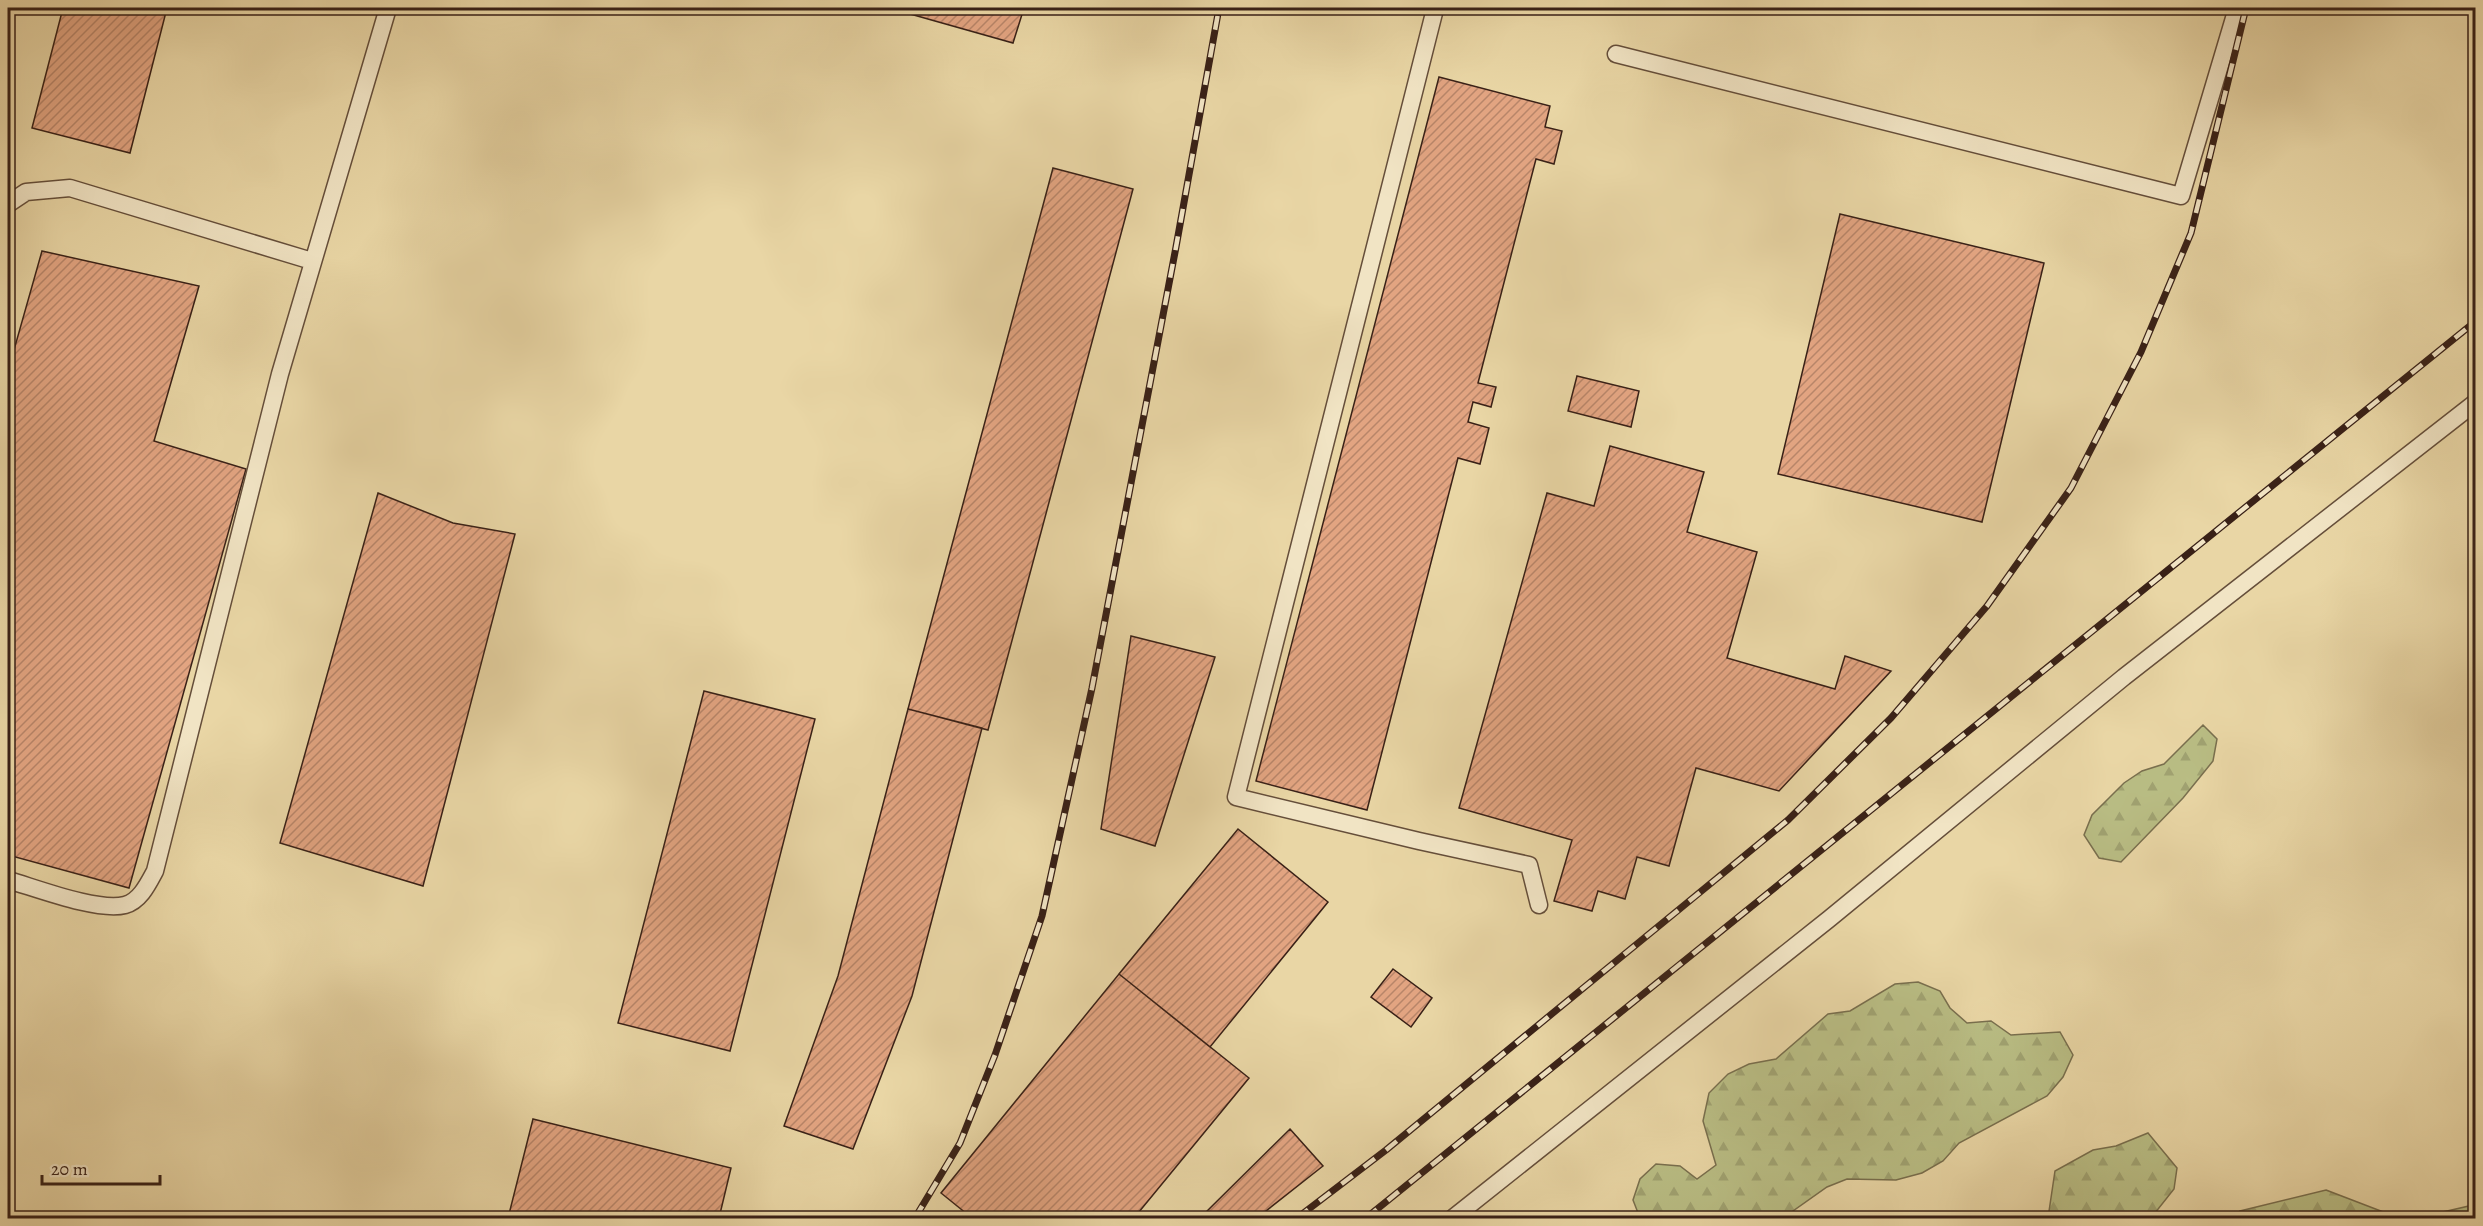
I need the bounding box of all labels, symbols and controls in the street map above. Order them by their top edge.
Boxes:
scale bar [42,1148,160,1186]
text: 20 m [51,1157,88,1181]

